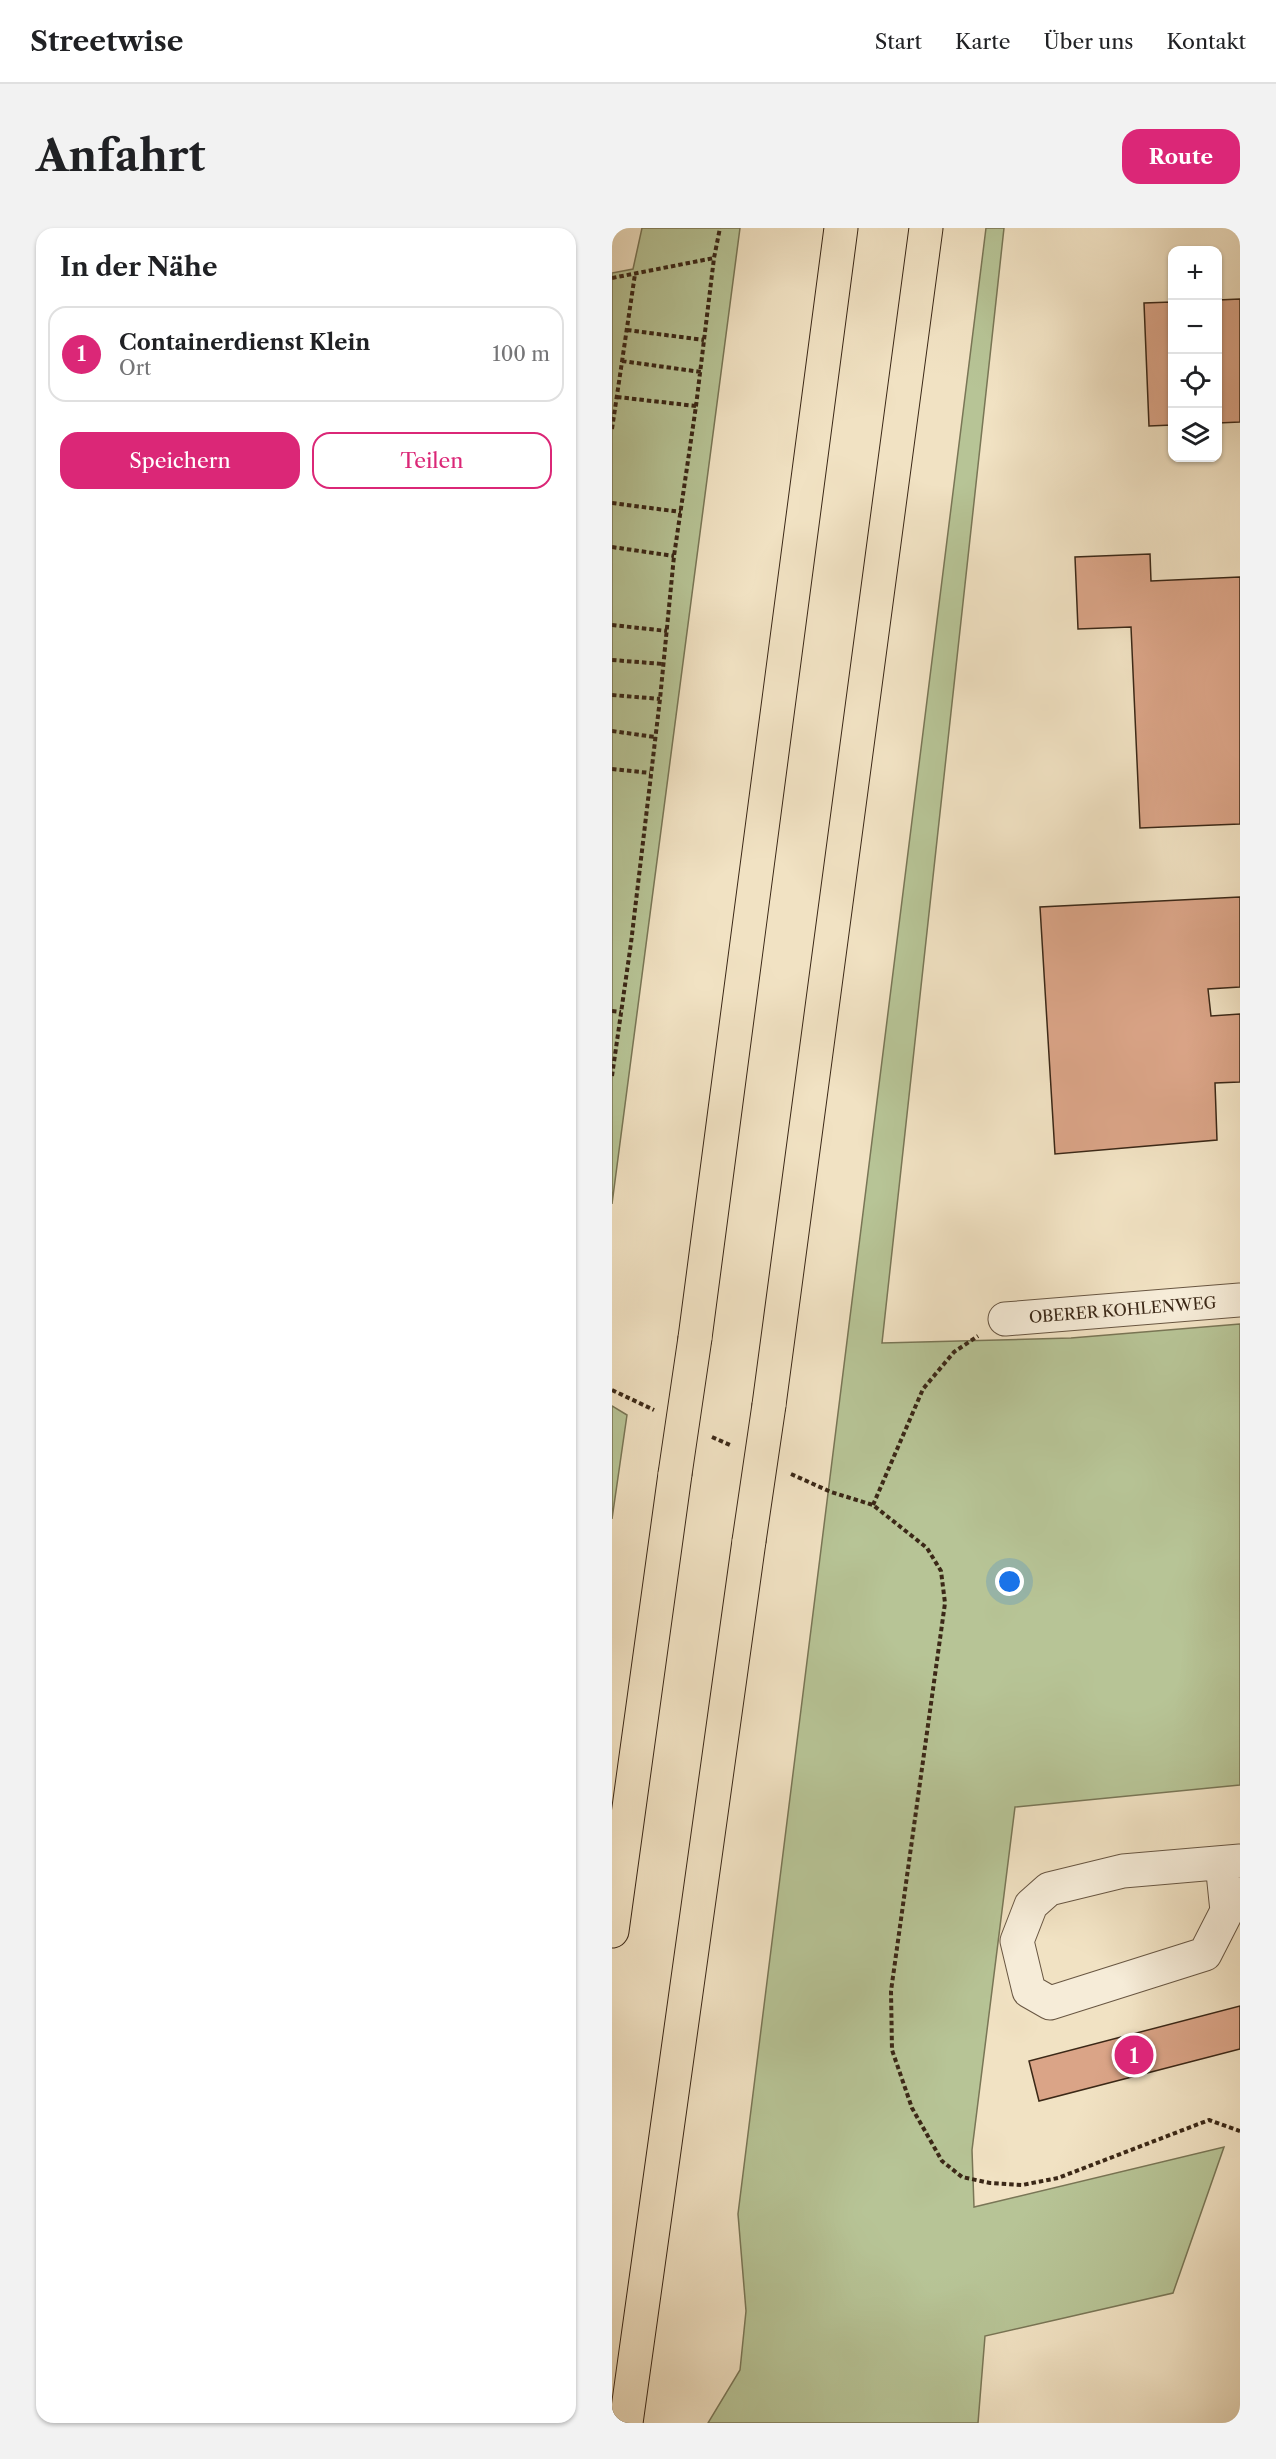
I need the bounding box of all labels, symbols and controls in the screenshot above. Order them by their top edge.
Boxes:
text: Streetwise [30,24,184,58]
text: Start [875,29,922,54]
text: Karte [955,29,1011,54]
text: Über uns [1044,29,1133,54]
text: Kontakt [1166,29,1246,54]
button: Route [1122,129,1240,184]
text: Anfahrt [36,130,205,182]
map controls [1168,246,1222,462]
button: + [1168,246,1222,300]
text: In der Nähe [60,251,217,283]
button: − [1168,300,1222,354]
text: Containerdienst Klein [119,329,370,356]
text: 1 [77,342,86,366]
text: 100 m [492,342,550,366]
button: locate [1168,354,1222,408]
text: Ort [119,356,151,380]
button: layers [1168,408,1222,462]
button: Speichern [60,432,300,489]
button: Teilen [312,432,552,489]
street label: OBERER KOHLENWEG [1028,1292,1217,1327]
your location [995,1567,1024,1596]
pin: 1 [1114,2032,1154,2078]

